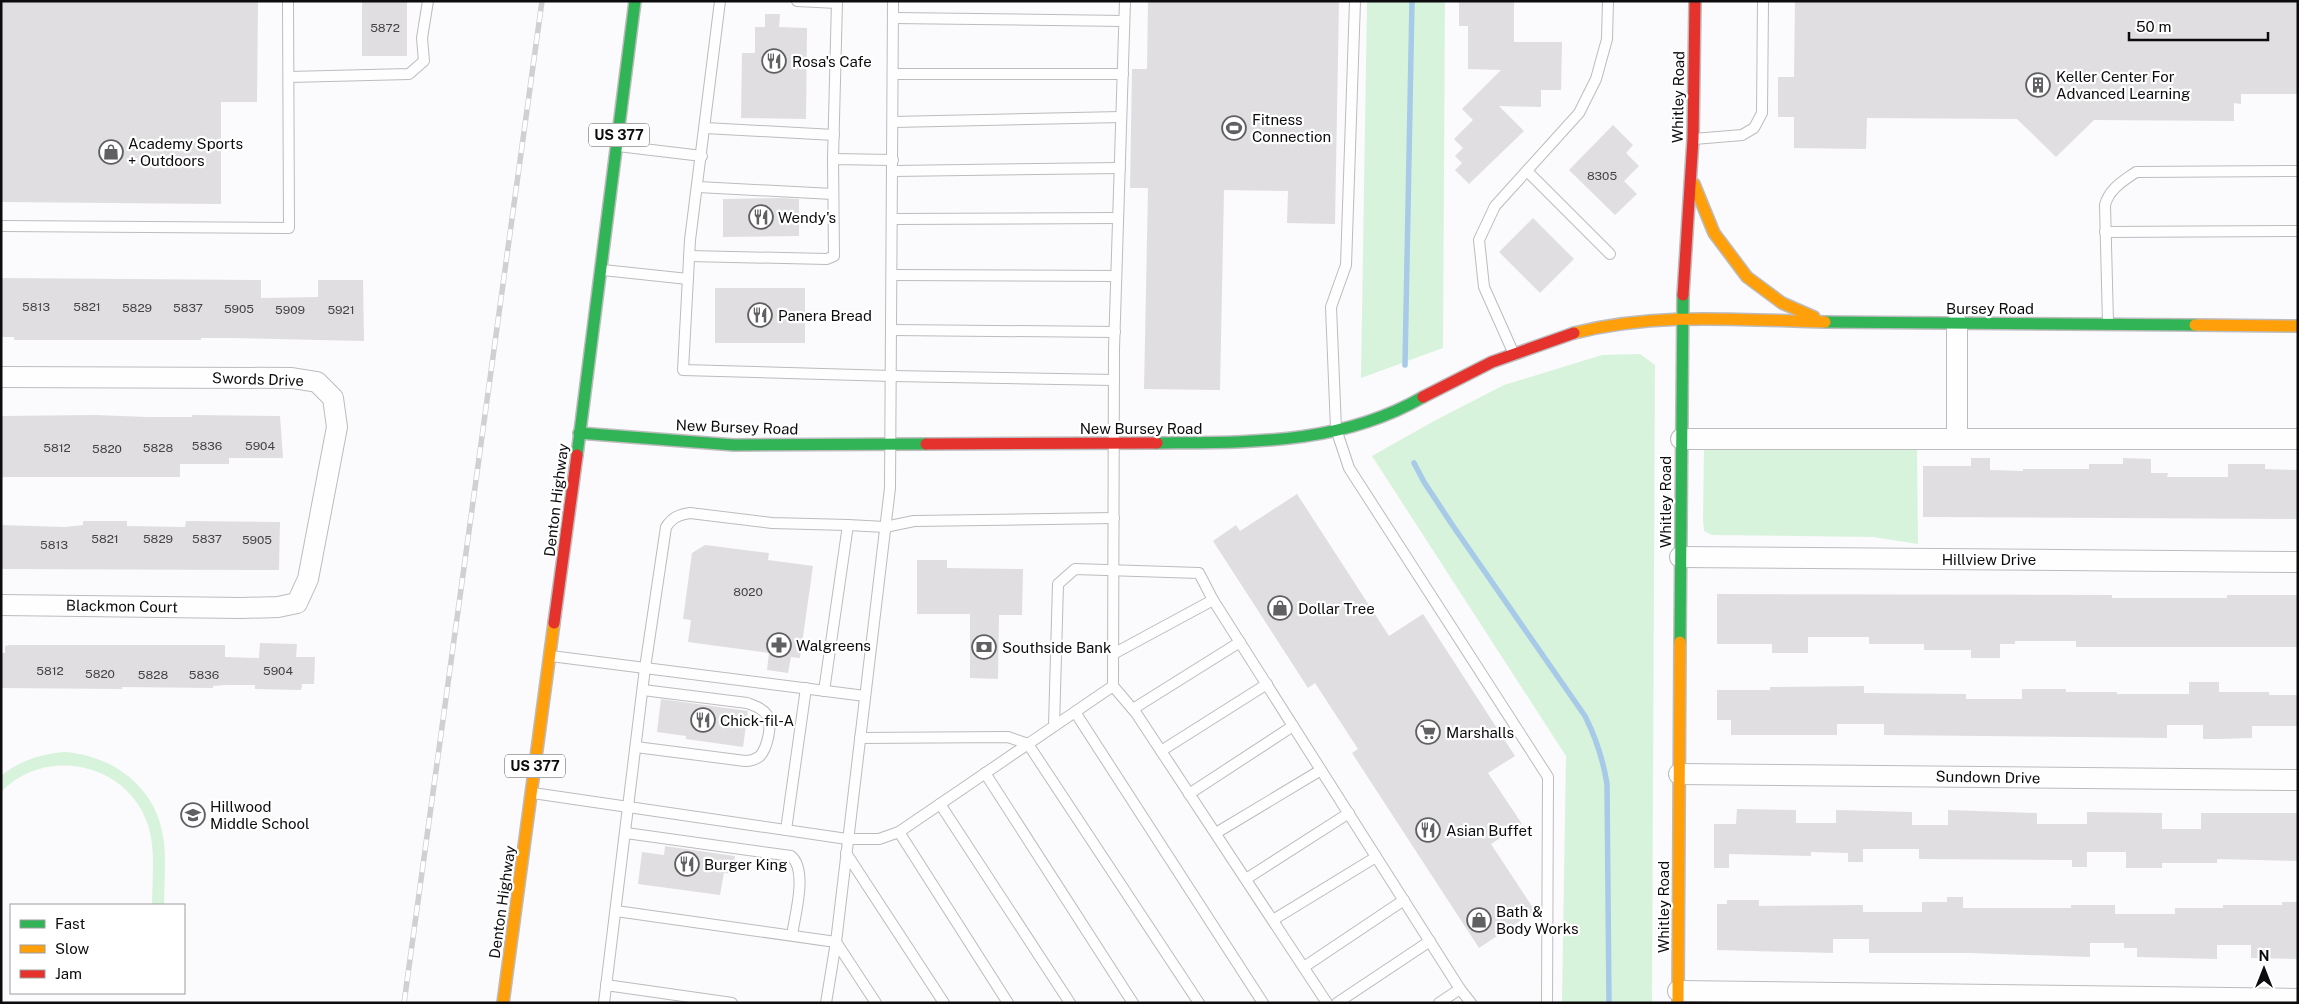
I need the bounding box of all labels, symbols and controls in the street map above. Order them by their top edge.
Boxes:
scale bar [2129,10,2268,42]
text: 50 m [2136,18,2171,35]
house number: 5872 [370,21,400,35]
restaurant icon: Rosa's Cafe [761,48,787,74]
street label: Whitley Road [1669,51,1687,143]
place label: Rosa's Cafe [792,53,872,70]
place label: Keller Center For Advanced Learning [2056,68,2190,102]
building icon: Keller Center For Advanced Learning [2025,72,2051,98]
place label: Fitness Connection [1252,111,1331,145]
sports icon: Fitness Connection [1221,115,1247,141]
road number: US 377 [589,124,649,146]
place label: Academy Sports + Outdoors [128,135,243,169]
shop icon: Academy Sports + Outdoors [98,139,124,165]
house number: 8305 [1587,169,1617,183]
restaurant icon: Wendy's [748,204,774,230]
place label: Wendy's [778,209,836,226]
house number: 5813 [22,300,50,314]
house number: 5821 [73,300,101,314]
street label: Bursey Road [1946,300,2034,317]
house number: 5829 [122,301,152,315]
house number: 5837 [173,301,203,315]
house number: 5905 [224,302,254,316]
restaurant icon: Panera Bread [747,302,773,328]
house number: 5909 [275,303,305,317]
house number: 5921 [327,303,355,317]
place label: Panera Bread [778,307,872,324]
street label: Swords Drive [212,369,304,389]
street label: New Bursey Road [675,416,799,438]
street label: New Bursey Road [1080,420,1202,437]
house number: 5836 [192,439,222,453]
house number: 5904 [245,439,275,453]
house number: 5812 [43,441,71,455]
house number: 5828 [143,441,173,455]
house number: 5820 [92,442,122,456]
street label: Denton Highway [541,442,571,558]
street label: Whitley Road [1657,456,1674,548]
house number: 5821 [91,532,119,546]
house number: 5829 [143,532,173,546]
house number: 5837 [192,532,222,546]
house number: 5905 [242,533,272,547]
house number: 5813 [40,538,68,552]
street label: Hillview Drive [1942,551,2036,568]
house number: 8020 [733,585,763,599]
shop icon: Dollar Tree [1267,595,1293,621]
street label: Blackmon Court [66,597,178,615]
place label: Dollar Tree [1298,600,1375,617]
pharmacy icon: Walgreens [766,632,792,658]
bank icon: Southside Bank [971,634,997,660]
place label: Walgreens [796,637,871,654]
place label: Southside Bank [1002,639,1111,656]
house number: 5812 [36,664,64,678]
house number: 5904 [263,664,293,678]
house number: 5820 [85,667,115,681]
house number: 5828 [138,668,168,682]
house number: 5836 [189,668,219,682]
restaurant icon: Chick-fil-A [690,707,716,733]
place label: Chick-fil-A [720,712,794,729]
supermarket icon: Marshalls [1415,719,1441,745]
place label: Marshalls [1446,724,1514,741]
road number: US 377 [505,754,565,778]
street label: Sundown Drive [1935,768,2041,786]
place label: Hillwood Middle School [210,798,309,832]
school or university icon: Hillwood Middle School [180,802,206,828]
restaurant icon: Asian Buffet [1415,817,1441,843]
place label: Asian Buffet [1446,822,1533,839]
street label: Denton Highway [486,844,518,960]
restaurant icon: Burger King [674,851,700,877]
place label: Burger King [704,856,788,873]
street label: Whitley Road [1655,861,1672,953]
place label: Bath & Body Works [1496,903,1579,937]
legend [10,904,185,994]
shop icon: Bath & Body Works [1466,907,1492,933]
text: Fast [55,915,85,932]
text: Slow [55,940,90,957]
north arrow [2239,944,2289,994]
text: N [2259,948,2269,964]
text: Jam [55,965,82,982]

